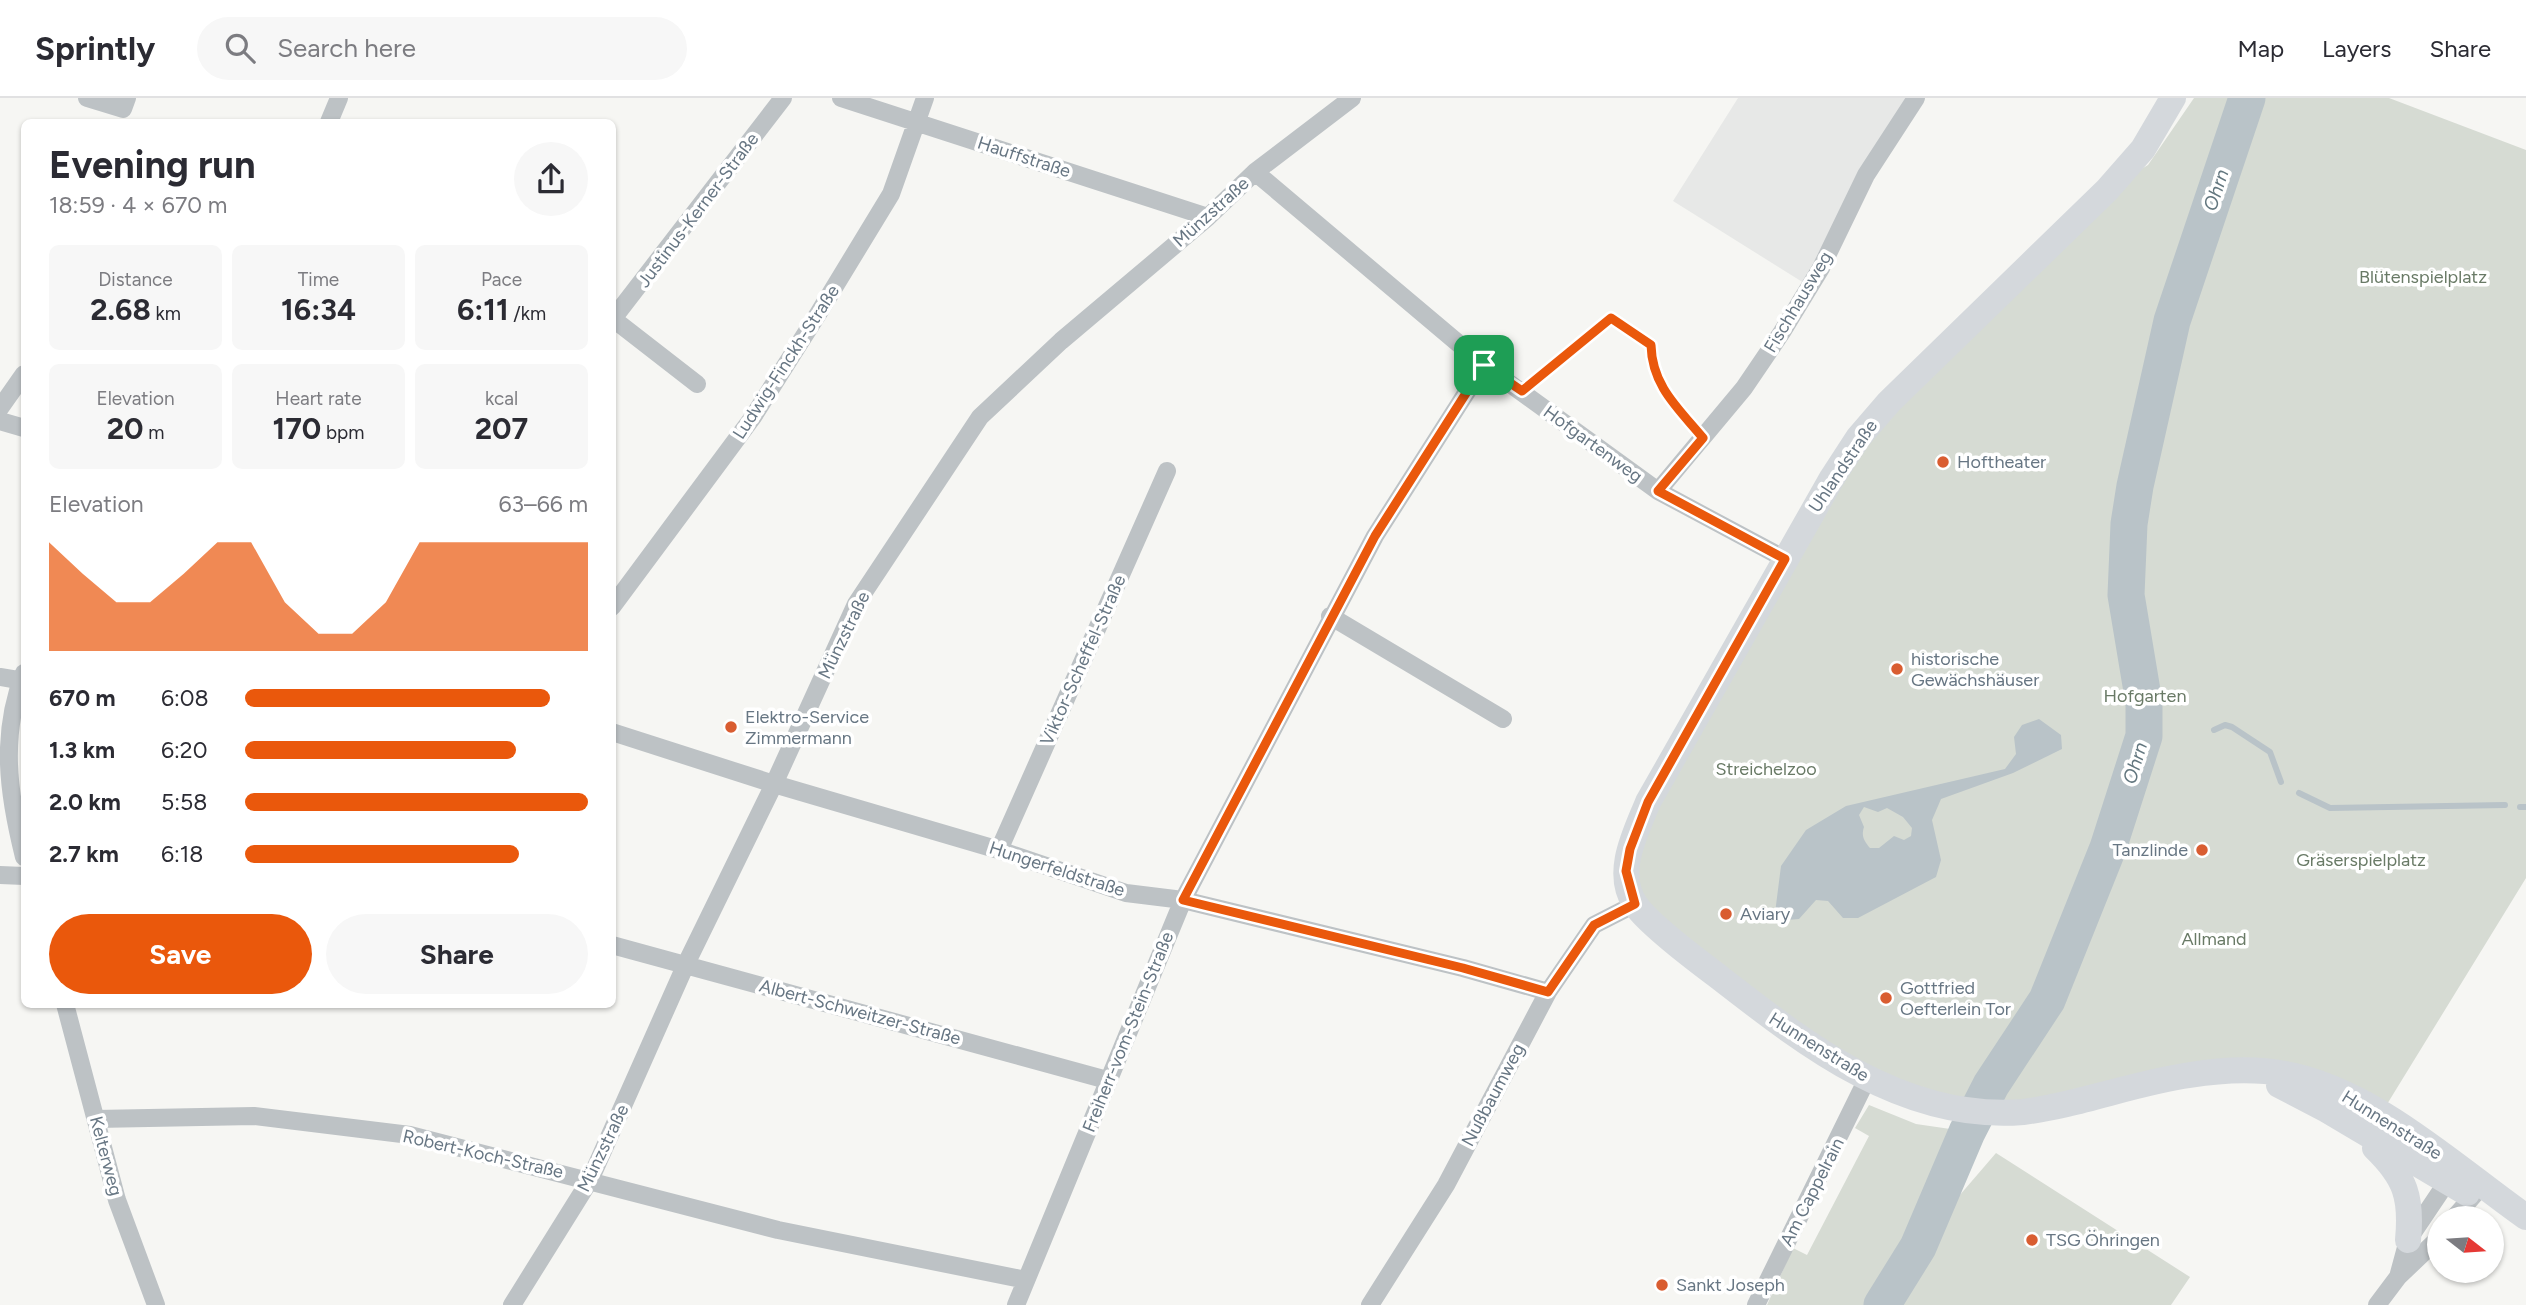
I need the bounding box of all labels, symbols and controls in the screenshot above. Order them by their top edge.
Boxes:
search box [197,17,687,80]
text: Sprintly [35,29,155,68]
icon: search [221,29,259,67]
text: Search here [277,32,416,64]
text: Map [2237,34,2284,63]
text: Layers [2322,34,2391,63]
text: Share [2429,34,2491,63]
street label: Justinus-Kerner-Straße [633,128,763,292]
street label: Hauffstraße [975,132,1073,182]
text: Evening run [49,142,256,188]
button: share [514,142,588,216]
water label: Ohrn [2199,166,2234,214]
street label: Münzstraße [1168,172,1254,252]
text: 18:59 · 4 × 670 m [49,191,227,219]
street label: Fischhausweg [1759,247,1837,357]
park label: Blütenspielplatz [2359,266,2487,288]
text: Distance [98,268,173,291]
text: Time [298,268,339,291]
text: Pace [481,268,522,291]
street label: Ludwig-Finckh-Straße [728,281,844,443]
text: 2.68 [90,291,151,328]
text: 16:34 [281,291,356,328]
text: 6:11 [457,291,509,328]
text: km [151,302,181,325]
text: /km [509,302,546,325]
pin [1454,335,1514,395]
icon: arrive [1465,346,1503,384]
text: Elevation [96,387,175,410]
text: Heart rate [275,387,362,410]
text: kcal [485,387,518,410]
street label: Hofgartenweg [1539,401,1647,487]
text: 20 [107,410,143,447]
text: 170 [272,410,321,447]
text: 207 [475,410,528,447]
street label: Uhlandstraße [1804,415,1882,516]
text: m [143,421,164,444]
text: bpm [321,421,365,444]
place label: Hoftheater [1957,451,2046,473]
marker: Hoftheater [1935,454,1951,470]
text: Elevation [49,490,144,518]
text: 63–66 m [499,490,588,518]
street label: Viktor-Scheffel-Straße [1035,571,1131,749]
street label: Münzstraße [813,588,875,682]
place label: historische Gewächshäuser [1911,648,2039,691]
marker: historische Gewächshäuser [1889,661,1905,677]
text: 670 m [49,684,116,712]
text: 6:08 [161,684,209,712]
park label: Hofgarten [2103,685,2187,707]
place label: Elektro-Service Zimmermann [745,706,869,749]
marker: Elektro-Service Zimmermann [723,719,739,735]
text: 1.3 km [49,736,115,764]
text: 6:20 [161,736,207,764]
water label: Ohrn [2118,739,2152,787]
park label: Streichelzoo [1715,758,1817,780]
text: 2.0 km [49,788,121,816]
text: 5:58 [161,788,207,816]
street label: Hungerfeldstraße [986,837,1128,901]
place label: Tanzlinde [2113,839,2188,861]
text: 2.7 km [49,840,119,868]
text: 6:18 [161,840,203,868]
marker: Tanzlinde [2194,842,2210,858]
park label: Gräserspielplatz [2296,849,2426,871]
place label: Aviary [1740,903,1791,925]
marker: Aviary [1718,906,1734,922]
button: Save [49,914,312,994]
button: Share [326,914,588,994]
street label: Freiherr-vom-Stein-Straße [1078,928,1178,1135]
park label: Allmand [2181,928,2247,950]
street label: Albert-Schweitzer-Straße [757,974,963,1050]
place label: Gottfried Oefterlein Tor [1900,977,2011,1020]
marker: Gottfried Oefterlein Tor [1878,990,1894,1006]
street label: Hunnenstraße [1765,1007,1873,1087]
street label: Nußbaumweg [1457,1040,1529,1150]
street label: Hunnenstraße [2338,1085,2446,1165]
street label: Münzstraße [572,1101,634,1195]
street label: Kelterweg [85,1114,127,1198]
street label: Robert-Koch-Straße [401,1125,566,1183]
street label: Am Cappelrain [1775,1134,1849,1250]
north arrow [2427,1206,2504,1283]
map controls [2427,1206,2504,1283]
place label: TSG Öhringen [2046,1229,2160,1251]
marker: TSG Öhringen [2024,1232,2040,1248]
place label: Sankt Joseph [1676,1274,1785,1296]
marker: Sankt Joseph [1654,1277,1670,1293]

